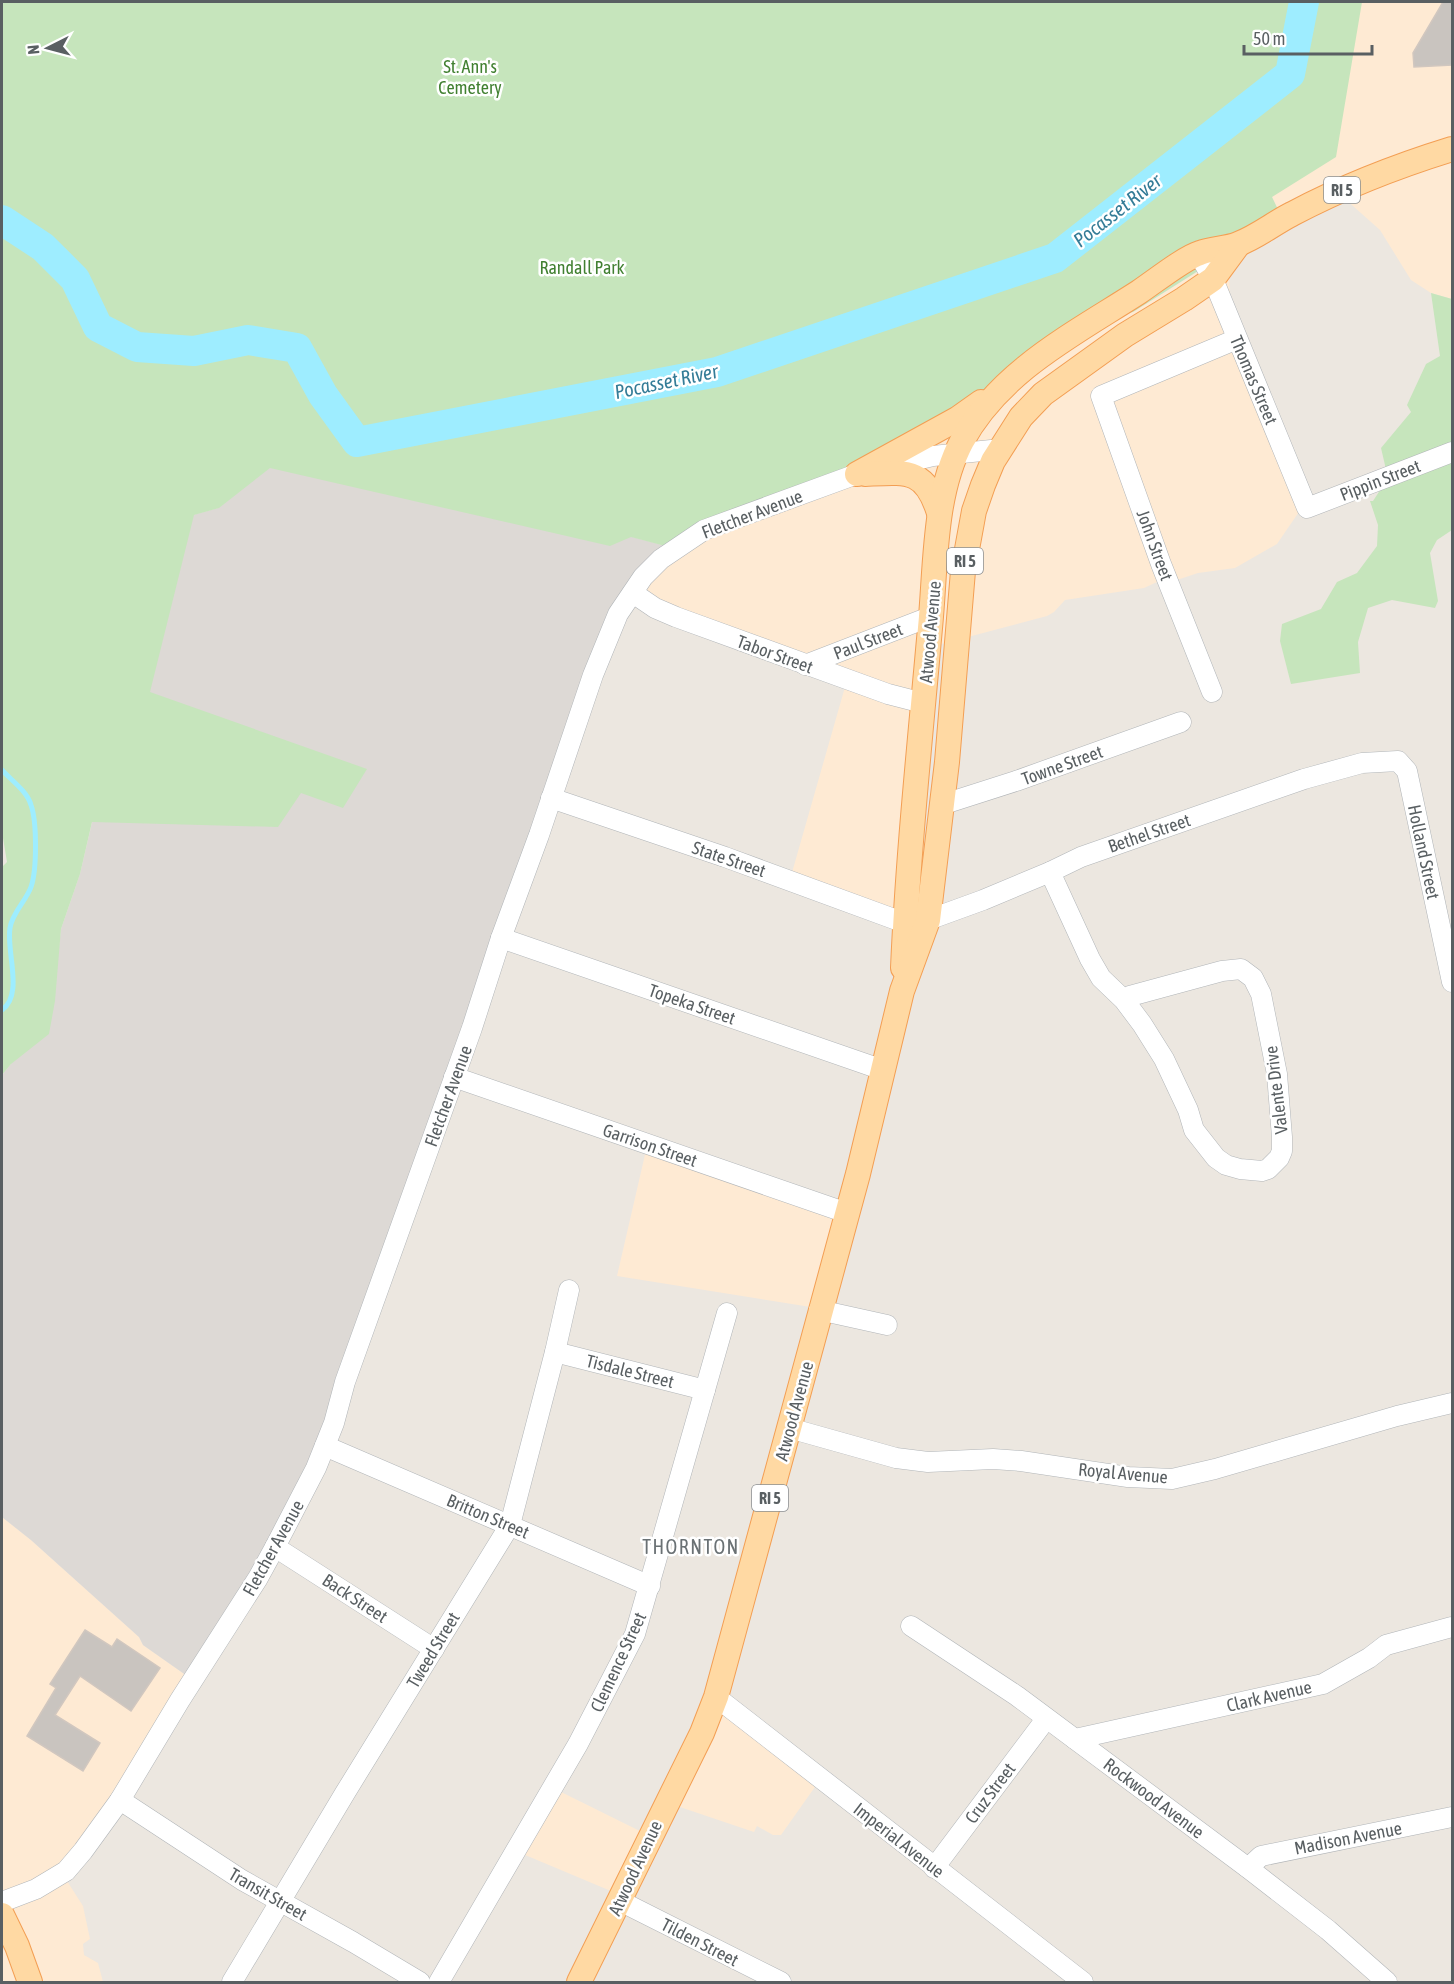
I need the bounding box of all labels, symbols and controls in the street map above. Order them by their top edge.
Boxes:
north arrow [18,18,78,78]
scale bar [1244,18,1372,56]
text: 50 m [1253,28,1285,49]
text: N [24,44,43,55]
park label: St. Ann's Cemetery [438,56,502,98]
water label: Pocasset River [1069,168,1166,251]
road number: RI 5 [1324,177,1360,203]
park label: Randall Park [539,257,625,278]
street label: Thomas Street [1226,332,1282,428]
water label: Pocasset River [612,359,721,403]
street label: Pippin Street [1337,455,1423,505]
street label: Fletcher Avenue [699,485,805,543]
street label: John Street [1133,507,1177,583]
road number: RI 5 [947,548,983,574]
street label: Atwood Avenue [915,580,945,684]
street label: Paul Street [831,618,905,664]
street label: Tabor Street [734,631,816,677]
street label: Towne Street [1019,741,1105,789]
street label: Holland Street [1404,803,1444,901]
street label: Bethel Street [1105,809,1193,857]
street label: State Street [690,837,768,881]
street label: Topeka Street [646,979,738,1029]
street label: Fletcher Avenue [420,1043,476,1149]
street label: Valente Drive [1260,1045,1292,1135]
street label: Garrison Street [600,1119,700,1171]
street label: Tisdale Street [584,1350,676,1392]
street label: Atwood Avenue [771,1359,817,1463]
street label: Royal Avenue [1077,1459,1169,1487]
road number: RI 5 [752,1485,788,1511]
street label: Britton Street [444,1489,532,1543]
street label: Fletcher Avenue [238,1496,308,1600]
district label: THORNTON [642,1535,740,1558]
street label: Back Street [318,1569,392,1627]
street label: Tweed Street [402,1608,464,1692]
street label: Clemence Street [586,1609,650,1715]
street label: Clark Avenue [1224,1676,1314,1716]
street label: Rockwood Avenue [1100,1753,1208,1843]
street label: Cruz Street [960,1759,1020,1827]
street label: Imperial Avenue [850,1798,948,1882]
street label: Atwood Avenue [604,1817,666,1919]
street label: Madison Avenue [1293,1817,1403,1859]
street label: Transit Street [225,1863,311,1925]
street label: Tilden Street [658,1914,742,1970]

